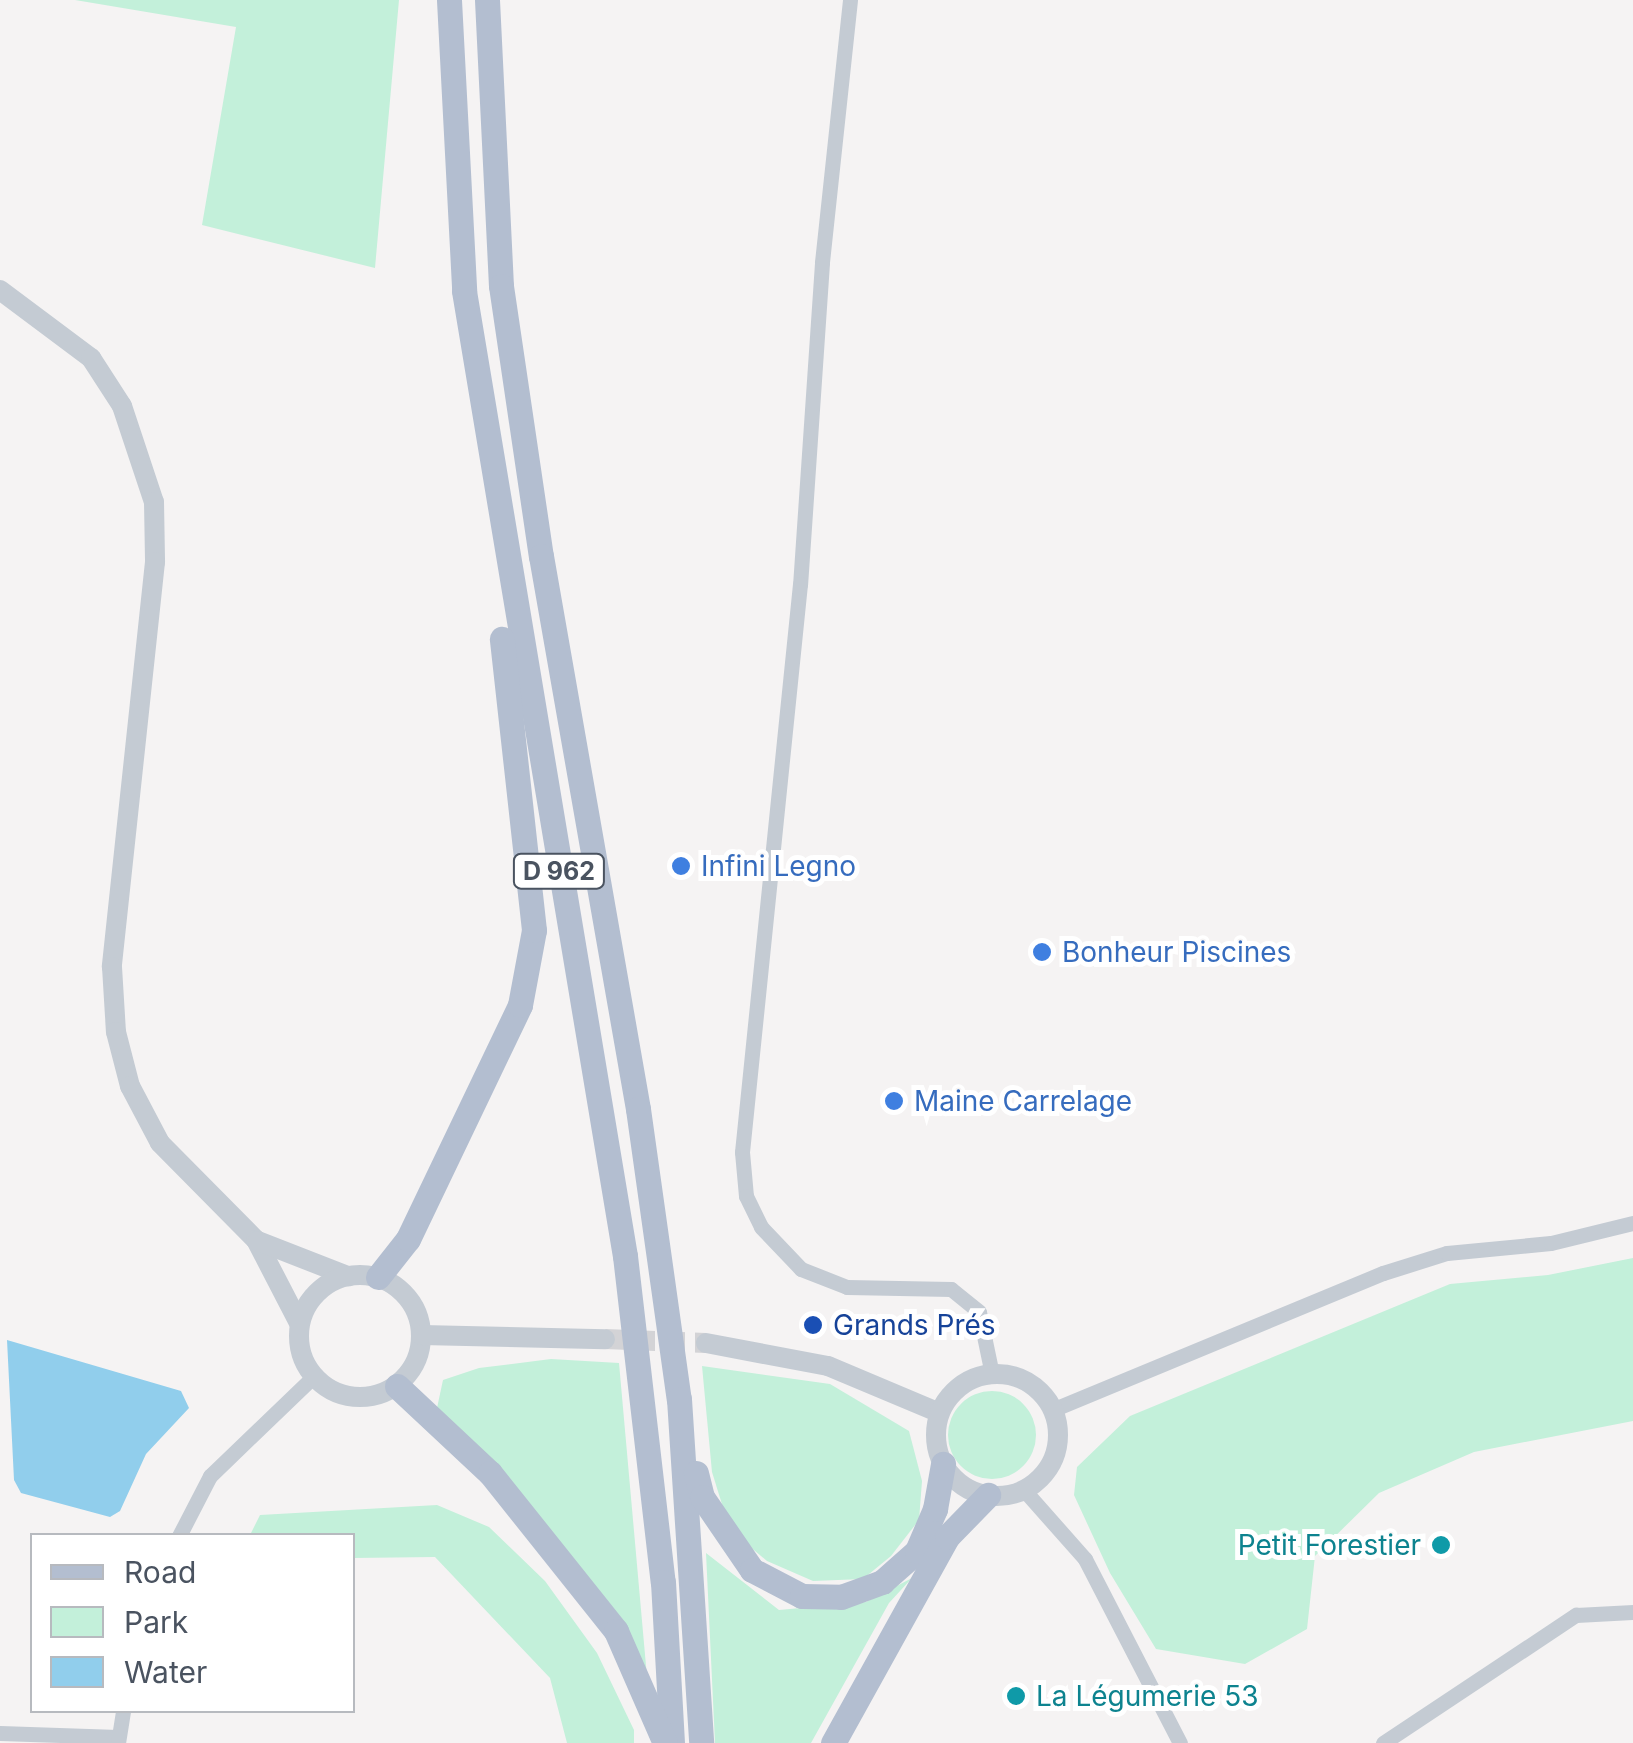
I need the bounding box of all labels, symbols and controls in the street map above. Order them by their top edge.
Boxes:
place label: Infini Legno [701,849,856,883]
road number: D 962 [512,851,606,891]
marker: Infini Legno [670,855,692,877]
place label: Bonheur Piscines [1062,935,1291,969]
marker: Bonheur Piscines [1031,941,1053,963]
place label: Maine Carrelage [914,1084,1132,1118]
marker: Maine Carrelage [883,1090,905,1112]
place label: Grands Prés [833,1308,996,1342]
marker: Grands Prés [802,1314,824,1336]
place label: Petit Forestier [1238,1528,1421,1562]
legend [30,1533,355,1713]
marker: Petit Forestier [1430,1534,1452,1556]
text: Road [124,1554,196,1590]
text: Park [124,1604,188,1640]
text: Water [124,1654,207,1690]
place label: La Légumerie 53 [1036,1679,1258,1713]
marker: La Légumerie 53 [1005,1685,1027,1707]

